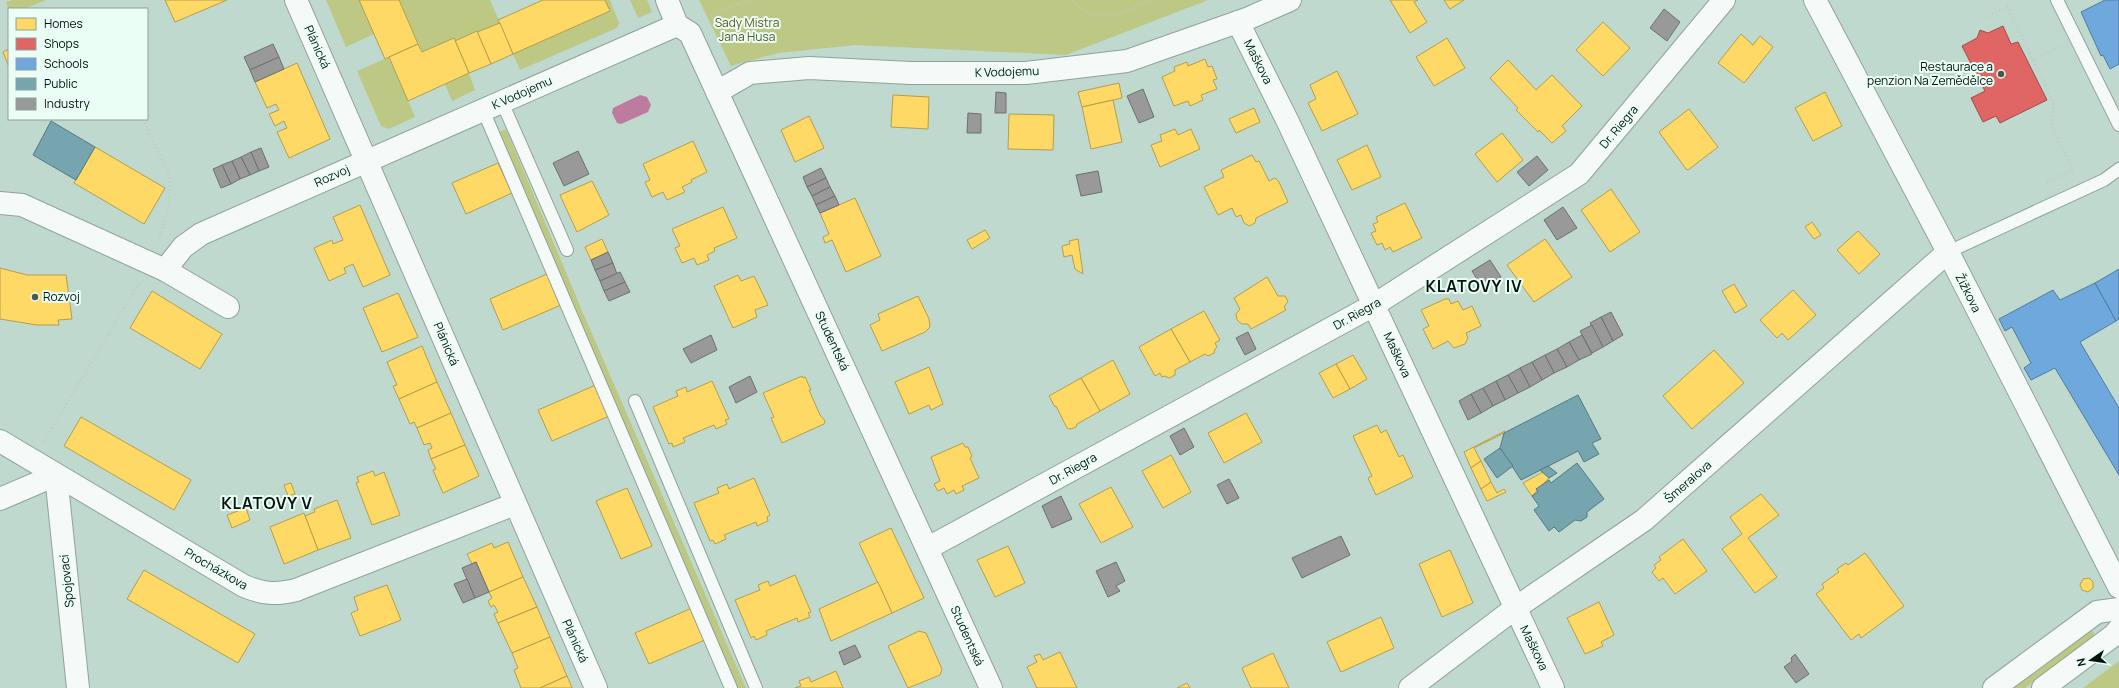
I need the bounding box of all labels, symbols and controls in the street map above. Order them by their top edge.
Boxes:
legend [8,8,148,120]
park label: Sady Mistra Jana Husa [715,14,779,45]
text: Homes [44,15,83,32]
street label: Plánická [300,22,335,71]
text: Shops [44,35,79,52]
street label: Maškova [1240,36,1277,87]
text: Schools [44,55,88,72]
place label: Restaurace a penzion Na Zemědělce [1867,58,1993,89]
street label: K Vodojemu [975,62,1039,81]
marker: Restaurace a penzion Na Zemědělce [1996,69,2006,79]
street label: K Vodojemu [489,72,555,113]
text: Public [44,75,78,92]
text: Industry [44,95,90,112]
street label: Dr. Riegra [1595,101,1642,152]
street label: Rozvoj [312,160,352,191]
street label: Žižkova [1951,270,1985,315]
district label: KLATOVY IV [1425,275,1523,297]
place label: Rozvoj [43,288,80,305]
marker: Rozvoj [30,292,40,302]
street label: Dr. Riegra [1330,293,1384,334]
street label: Studentská [811,308,854,373]
street label: Plánická [430,319,463,368]
street label: Maškova [1380,329,1415,380]
street label: Dr. Riegra [1046,448,1100,489]
street label: Šmeralova [1660,456,1715,507]
district label: KLATOVY V [221,492,313,514]
street label: Procházkova [181,544,251,594]
street label: Spojovací [55,554,78,608]
street label: Studentská [947,603,988,669]
street label: Plánická [558,616,593,665]
street label: Maškova [1516,622,1553,673]
north arrow [2071,640,2111,680]
text: N [2073,657,2089,668]

